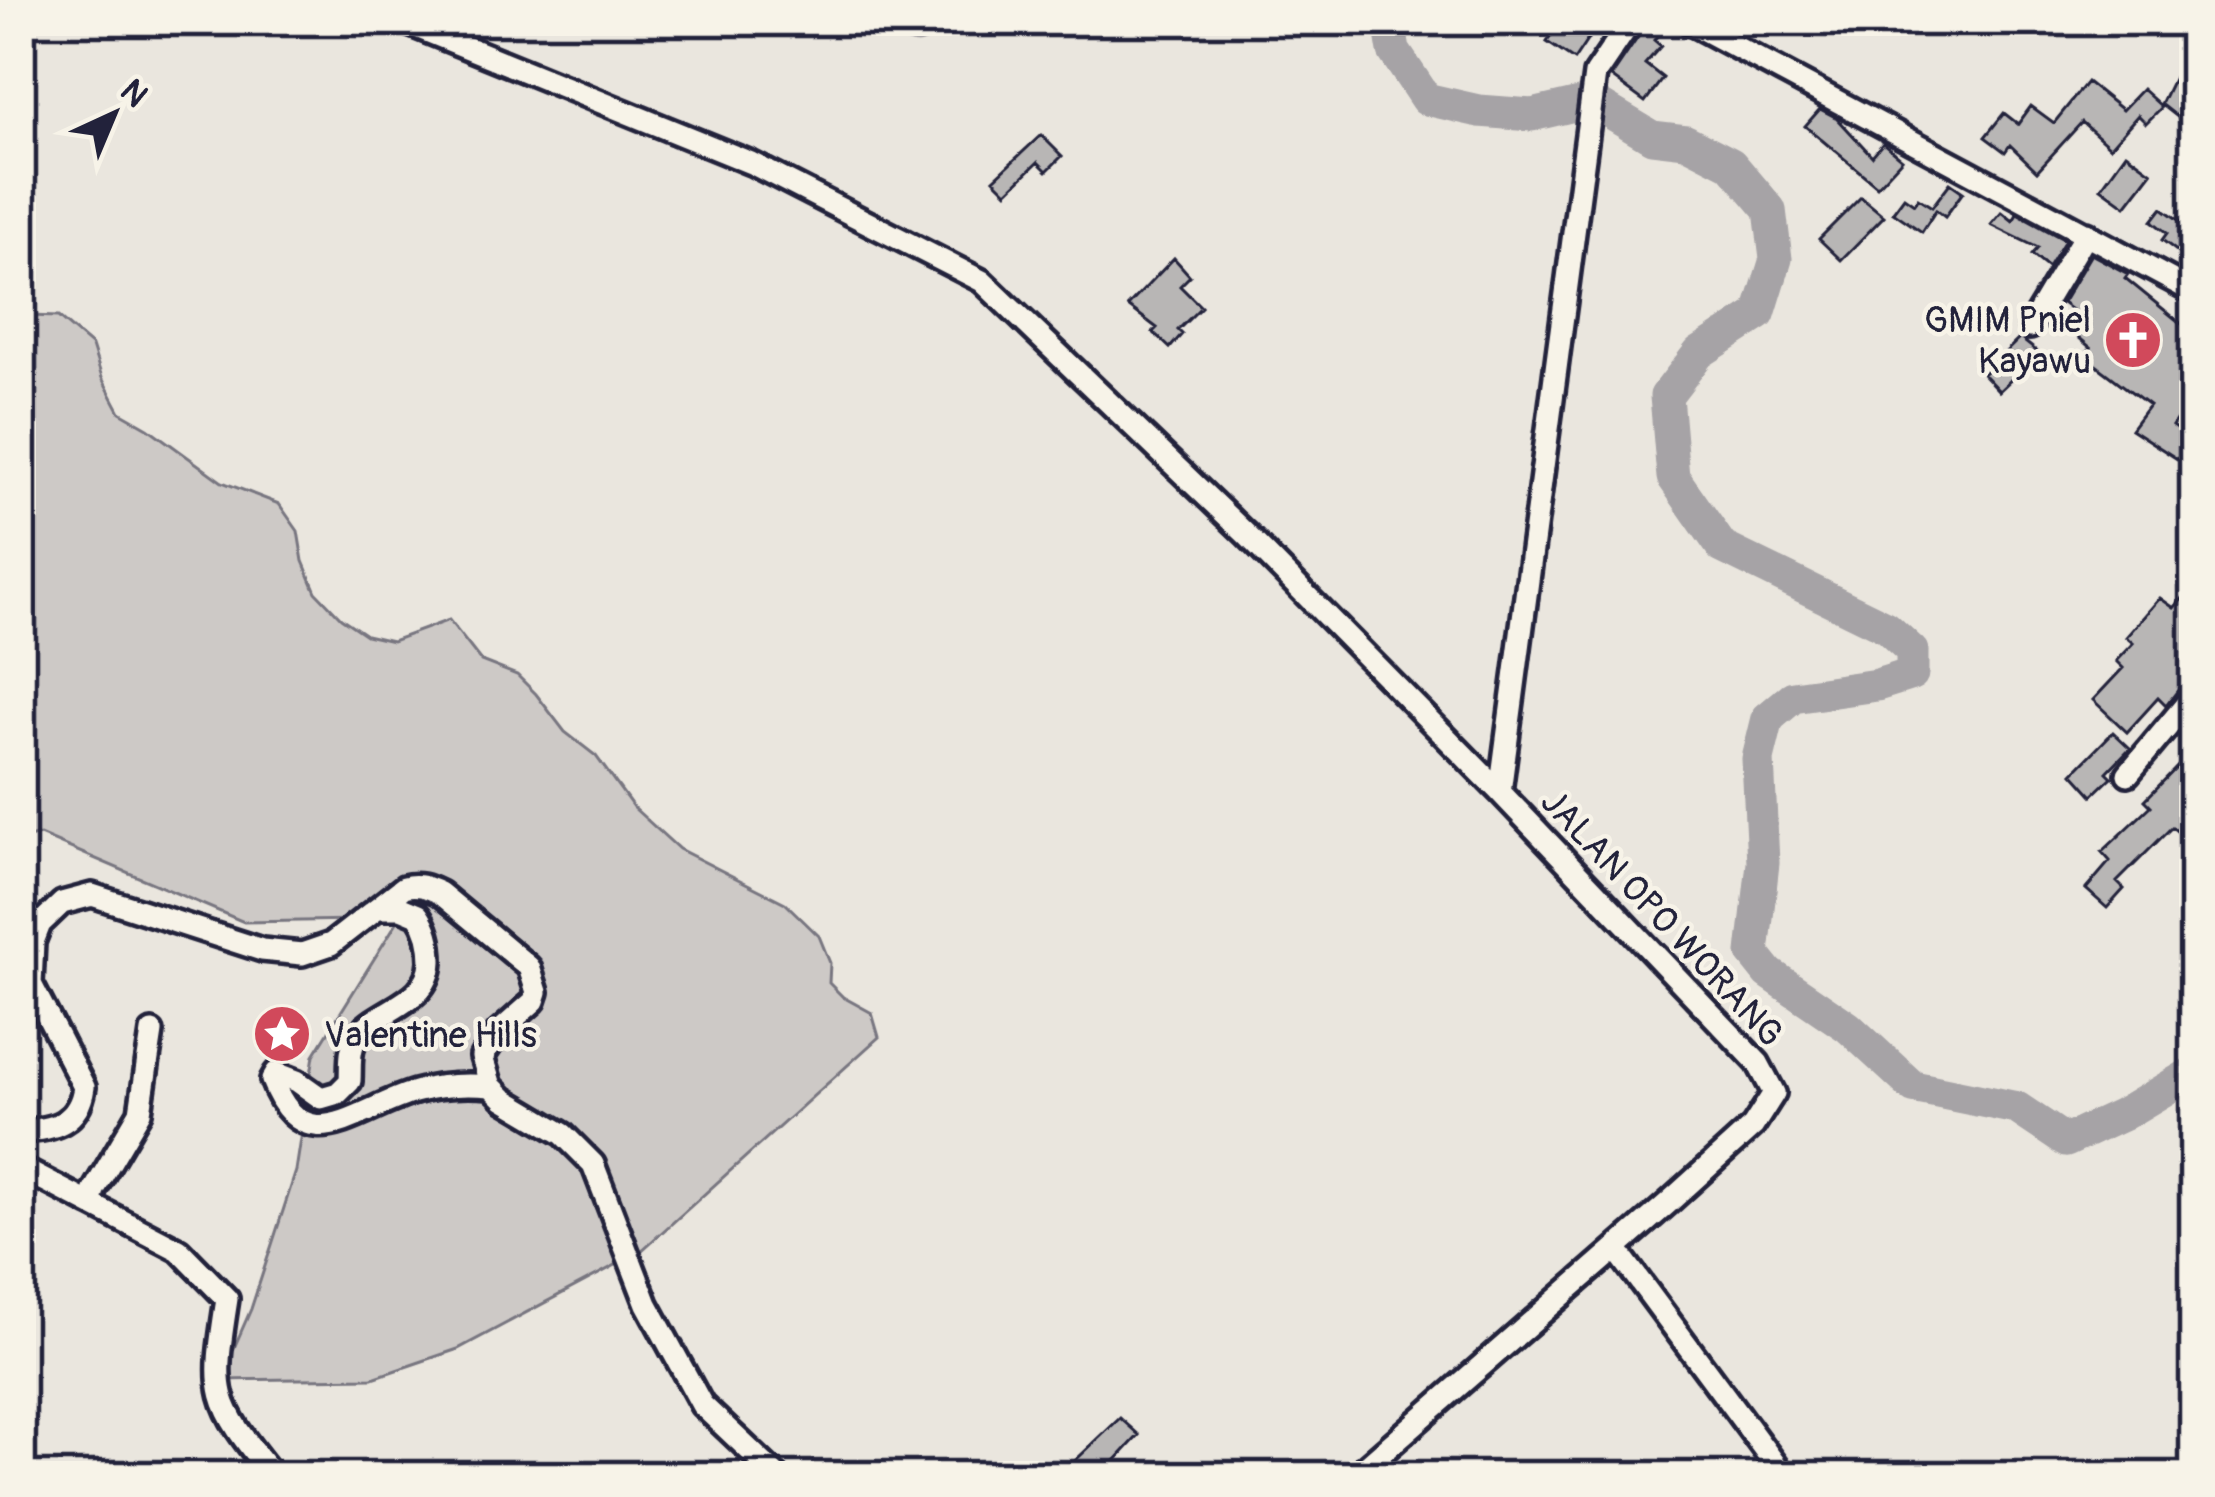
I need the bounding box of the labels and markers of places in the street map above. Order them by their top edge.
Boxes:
place label: GMIM Pniel Kayawu [1924,298,2091,384]
church icon: GMIM Pniel Kayawu [2102,309,2164,371]
place icon: Valentine Hills [251,1003,313,1065]
place label: Valentine Hills [324,1013,537,1058]

